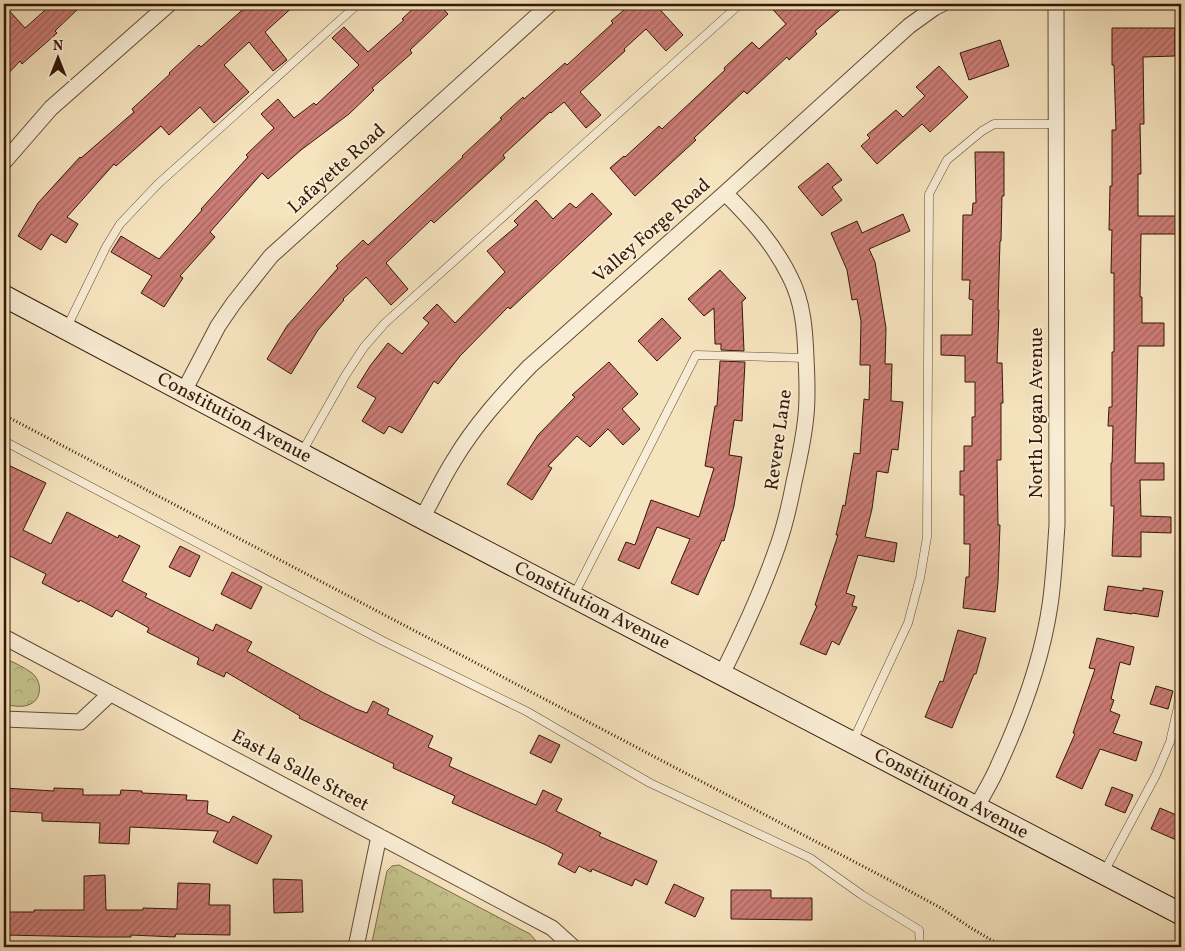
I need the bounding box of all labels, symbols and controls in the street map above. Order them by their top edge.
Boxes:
north arrow [32,32,82,82]
text: N [53,37,63,56]
street label: Lafayette Road [282,118,392,220]
street label: Valley Forge Road [588,173,716,289]
street label: North Logan Avenue [1024,327,1050,499]
street label: Constitution Avenue [152,366,316,470]
street label: Revere Lane [759,388,799,492]
street label: Constitution Avenue [510,555,674,657]
street label: East la Salle Street [227,724,374,818]
street label: Constitution Avenue [869,742,1033,846]

